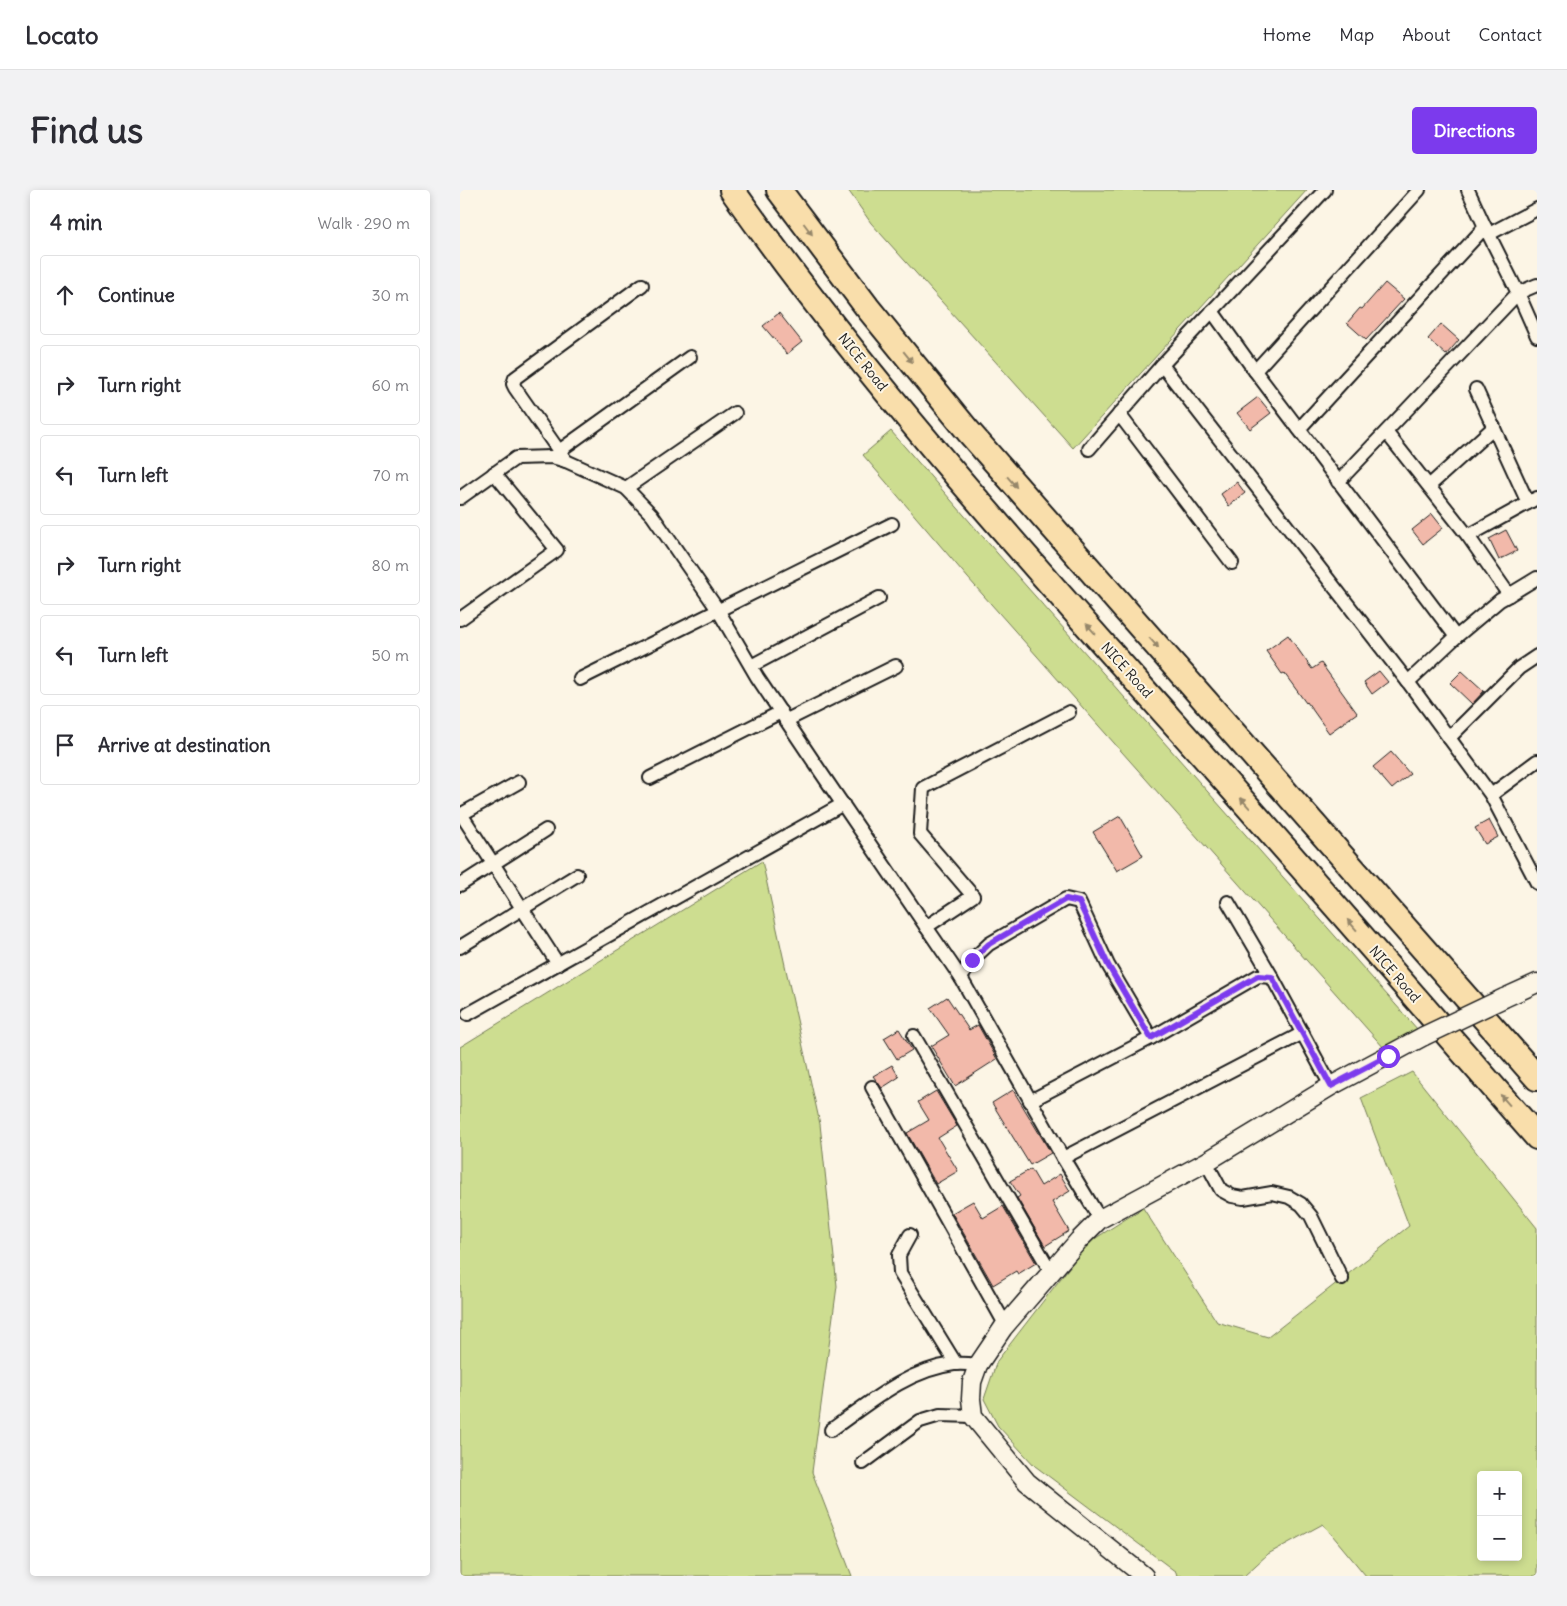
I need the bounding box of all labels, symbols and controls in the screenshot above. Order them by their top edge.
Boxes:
text: Locato [25,20,99,50]
text: Home [1263,23,1311,46]
text: Map [1339,23,1374,46]
text: About [1402,23,1450,46]
text: Contact [1478,23,1542,46]
button: Directions [1412,107,1537,154]
text: Find us [30,108,143,152]
text: 4 min [50,209,102,236]
text: Walk · 290 m [318,213,410,233]
one-way arrow [803,222,813,236]
icon: ahead [51,281,79,309]
text: Continue [98,283,175,307]
text: 30 m [372,285,409,305]
street label: NICE Road [834,330,892,394]
one-way arrow [902,351,913,363]
icon: right [51,371,79,399]
text: Turn right [98,373,181,397]
text: 60 m [371,375,409,395]
icon: left [51,461,79,489]
text: Turn left [98,463,168,487]
text: 70 m [373,465,409,485]
one-way arrow [1007,475,1018,488]
icon: right [51,551,79,579]
text: Turn right [98,553,181,577]
text: 80 m [371,555,409,575]
one-way arrow [1085,623,1096,636]
one-way arrow [1148,637,1160,649]
street label: NICE Road [1097,638,1157,702]
icon: left [51,641,79,669]
text: Turn left [98,643,168,667]
text: 50 m [371,645,409,665]
icon: arrive [51,731,79,759]
text: Arrive at destination [98,733,271,757]
one-way arrow [1239,797,1251,809]
one-way arrow [1346,920,1358,932]
street label: NICE Road [1366,942,1424,1006]
route end [961,949,984,972]
route start [1377,1045,1400,1068]
one-way arrow [1499,1095,1511,1107]
map controls [1477,1471,1522,1561]
button: + [1477,1471,1522,1516]
button: − [1477,1516,1522,1561]

